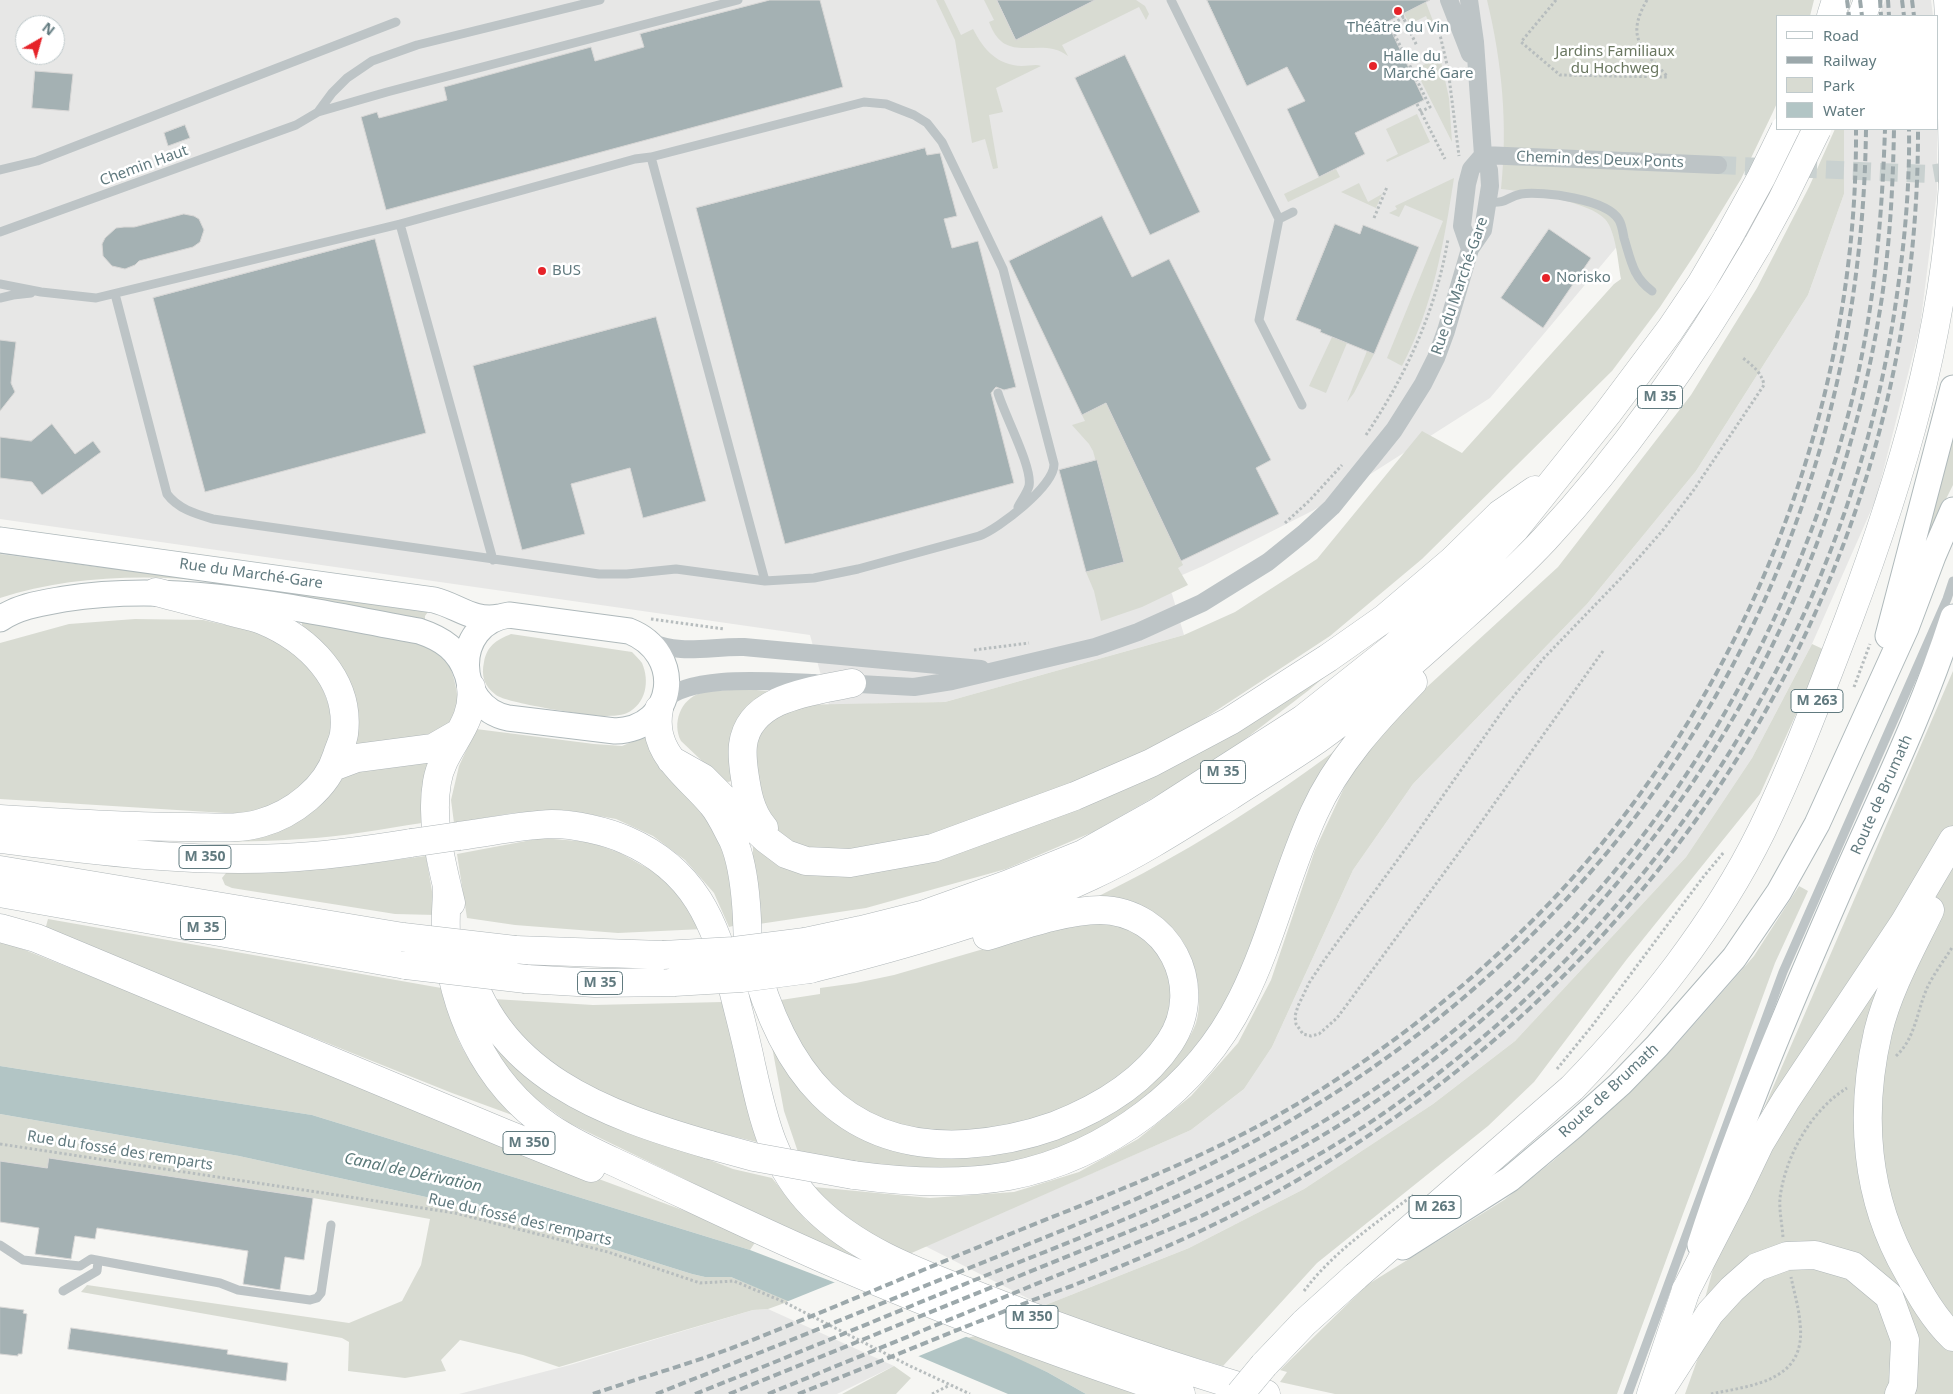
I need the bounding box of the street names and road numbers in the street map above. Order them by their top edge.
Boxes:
street label: Chemin Haut [97,142,191,190]
street label: Chemin des Deux Ponts [1516,148,1684,172]
street label: Rue du Marché-Gare [1428,215,1492,357]
road number: M 35 [1638,386,1682,408]
street label: Rue du Marché-Gare [178,555,324,593]
road number: M 263 [1791,689,1843,712]
street label: Route de Brumath [1847,732,1917,858]
road number: M 35 [1200,760,1246,784]
road number: M 350 [179,846,231,869]
road number: M 35 [180,916,226,940]
road number: M 35 [578,971,622,994]
street label: Route de Brumath [1556,1040,1662,1142]
street label: Rue du fossé des remparts [26,1127,214,1175]
road number: M 350 [503,1132,555,1154]
street label: Rue du fossé des remparts [426,1190,614,1250]
road number: M 263 [1409,1196,1461,1218]
road number: M 350 [1006,1305,1058,1328]

